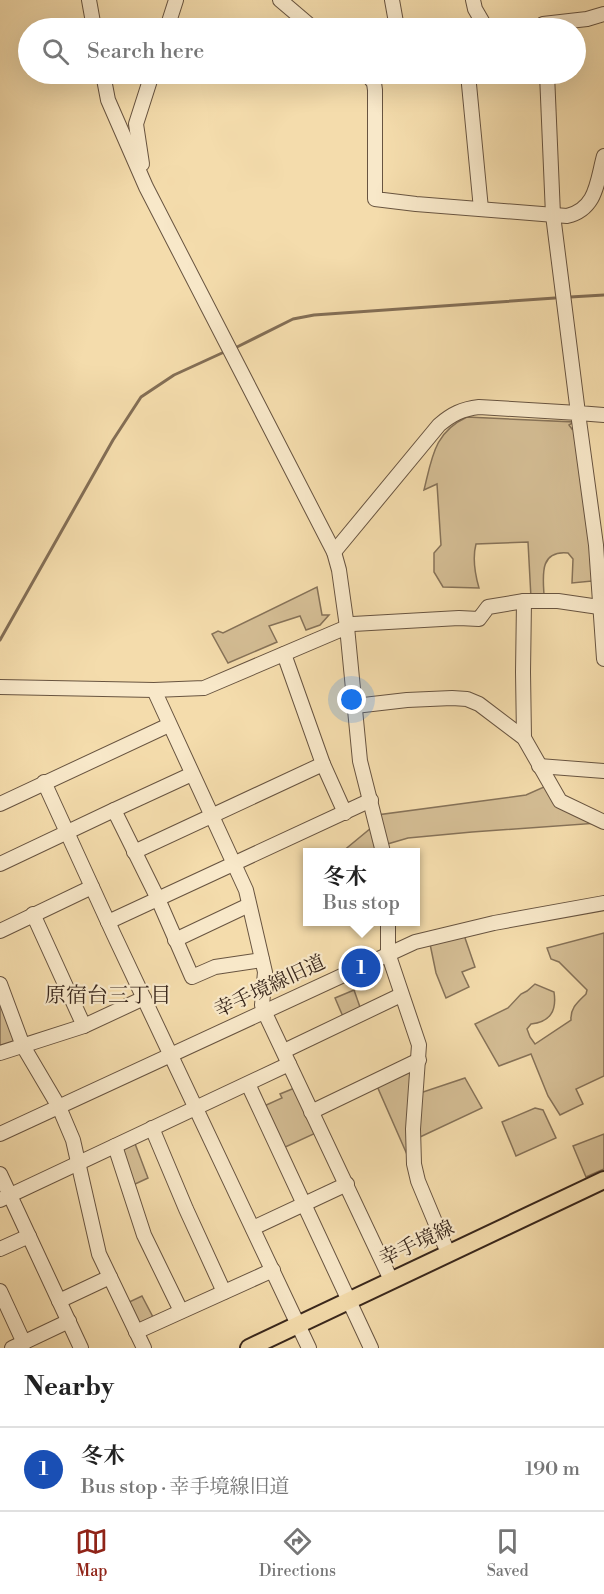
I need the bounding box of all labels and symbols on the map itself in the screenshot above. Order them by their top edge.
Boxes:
your location [337,685,366,714]
pin: 1 [342,946,380,990]
street label: 幸手境線旧道 [210,950,330,1024]
district label: 原宿台三丁目 [45,983,171,1009]
street label: 幸手境線 [375,1216,459,1272]

